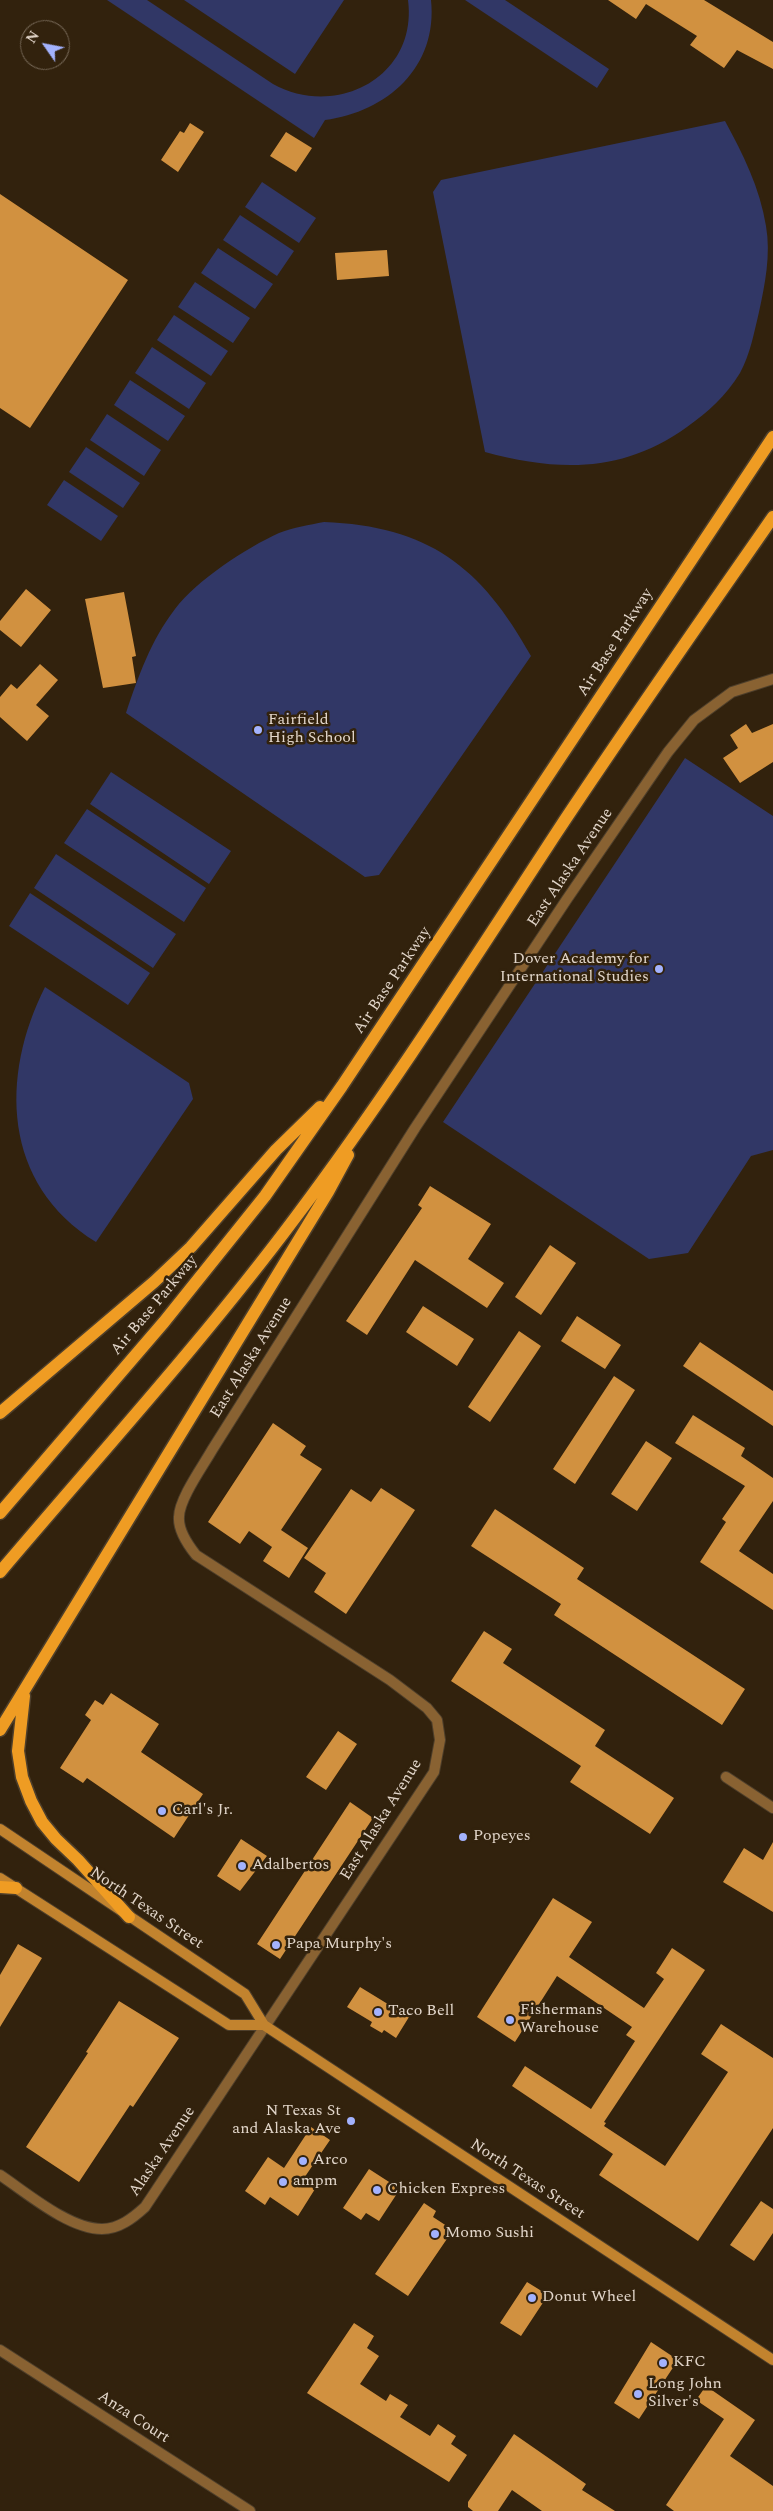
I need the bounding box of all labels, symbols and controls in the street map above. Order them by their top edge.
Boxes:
north arrow [20,20,70,70]
text: N [21,27,45,48]
street label: Air Base Parkway [574,585,658,701]
place label: Fairfield High School [268,711,356,749]
marker: Fairfield High School [252,724,264,736]
street label: East Alaska Avenue [524,805,618,931]
street label: Air Base Parkway [350,924,436,1038]
place label: Dover Academy for International Studies [500,950,649,988]
marker: Dover Academy for International Studies [653,963,665,975]
street label: Air Base Parkway [108,1252,202,1360]
street label: East Alaska Avenue [207,1294,297,1422]
street label: East Alaska Avenue [337,1756,427,1884]
place label: Carl's Jr. [172,1801,233,1821]
marker: Carl's Jr. [156,1805,168,1817]
place label: Popeyes [473,1827,531,1847]
marker: Popeyes [457,1831,469,1843]
place label: Adalbertos [252,1856,329,1876]
marker: Adalbertos [236,1860,248,1872]
street label: North Texas Street [86,1864,206,1954]
place label: Papa Murphy's [286,1935,392,1955]
marker: Papa Murphy's [270,1939,282,1951]
place label: Fishermans Warehouse [520,2001,603,2039]
place label: Taco Bell [388,2002,454,2022]
marker: Taco Bell [372,2006,384,2018]
marker: Fishermans Warehouse [504,2014,516,2026]
place label: N Texas St and Alaska Ave [232,2102,341,2140]
street label: Alaska Avenue [126,2103,200,2201]
marker: N Texas St and Alaska Ave [345,2115,357,2127]
street label: North Texas Street [466,2136,588,2224]
place label: Arco [313,2151,348,2171]
marker: Arco [297,2155,309,2167]
place label: ampm [293,2172,337,2192]
marker: ampm [277,2176,289,2188]
place label: Chicken Express [387,2180,505,2200]
marker: Chicken Express [371,2184,383,2196]
place label: Momo Sushi [445,2224,534,2244]
marker: Momo Sushi [429,2228,441,2240]
place label: Donut Wheel [542,2288,636,2308]
marker: Donut Wheel [526,2292,538,2304]
place label: KFC [673,2353,706,2373]
marker: KFC [657,2357,669,2369]
place label: Long John Silver's [648,2375,722,2413]
street label: Anza Court [93,2388,173,2448]
marker: Long John Silver's [632,2388,644,2400]

